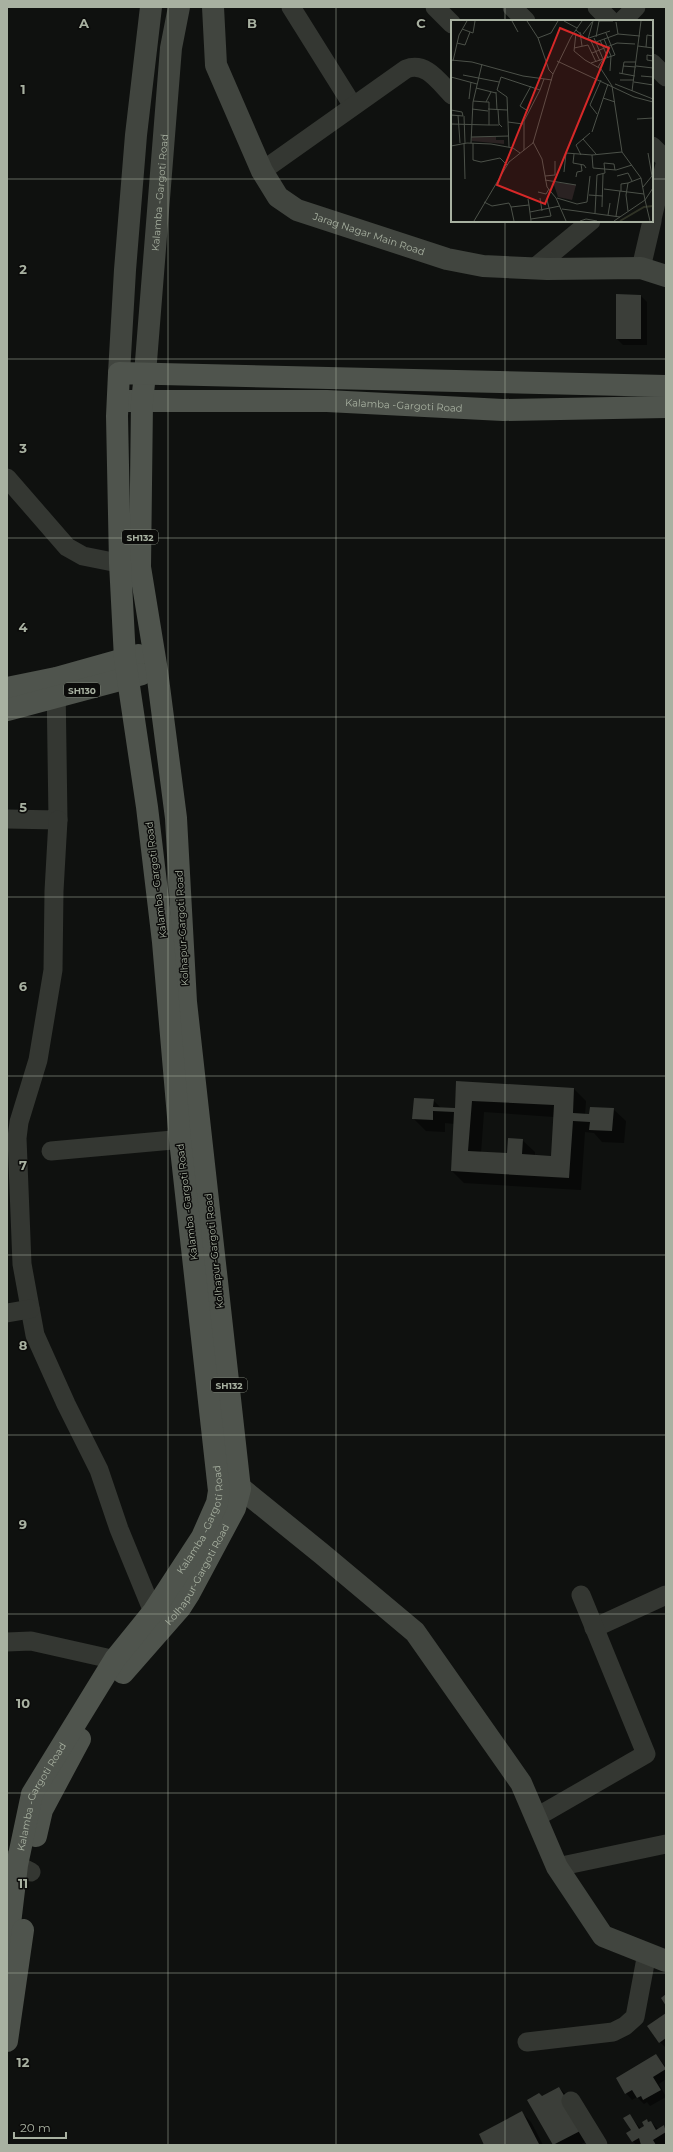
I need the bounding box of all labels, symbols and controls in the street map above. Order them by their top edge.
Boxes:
text: A [78,15,90,31]
text: B [247,15,257,31]
text: C [416,15,426,31]
inset map [451,20,653,222]
text: 1 [20,81,26,97]
street label: Kalamba -Gargoti Road [148,133,171,252]
street label: Jarag Nagar Main Road [310,209,427,258]
text: 2 [19,261,27,277]
street label: Kalamba -Gargoti Road [345,395,463,414]
text: 3 [18,440,27,456]
road number: SH132 [122,530,158,544]
text: 4 [19,619,28,635]
road number: SH130 [64,683,100,697]
text: 5 [19,799,27,815]
street label: Kalamba -Gargoti Road [142,821,170,939]
street label: Kolhapur-Gargoti Road [172,870,192,986]
text: 6 [19,978,28,994]
street label: Kalamba -Gargoti Road [173,1143,201,1261]
text: 7 [19,1157,27,1173]
street label: Kolhapur-Gargoti Road [201,1193,227,1309]
text: 8 [19,1337,28,1353]
road number: SH132 [211,1378,247,1392]
street label: Kalamba -Gargoti Road [173,1465,226,1576]
text: 9 [19,1516,27,1532]
street label: Kolhapur-Gargoti Road [162,1521,232,1628]
text: 10 [16,1695,30,1711]
street label: Kalamba -Gargoti Road [14,1740,69,1852]
text: 11 [18,1875,28,1891]
text: 12 [17,2054,30,2070]
scale bar [14,2114,66,2140]
text: 20 m [20,2120,51,2135]

